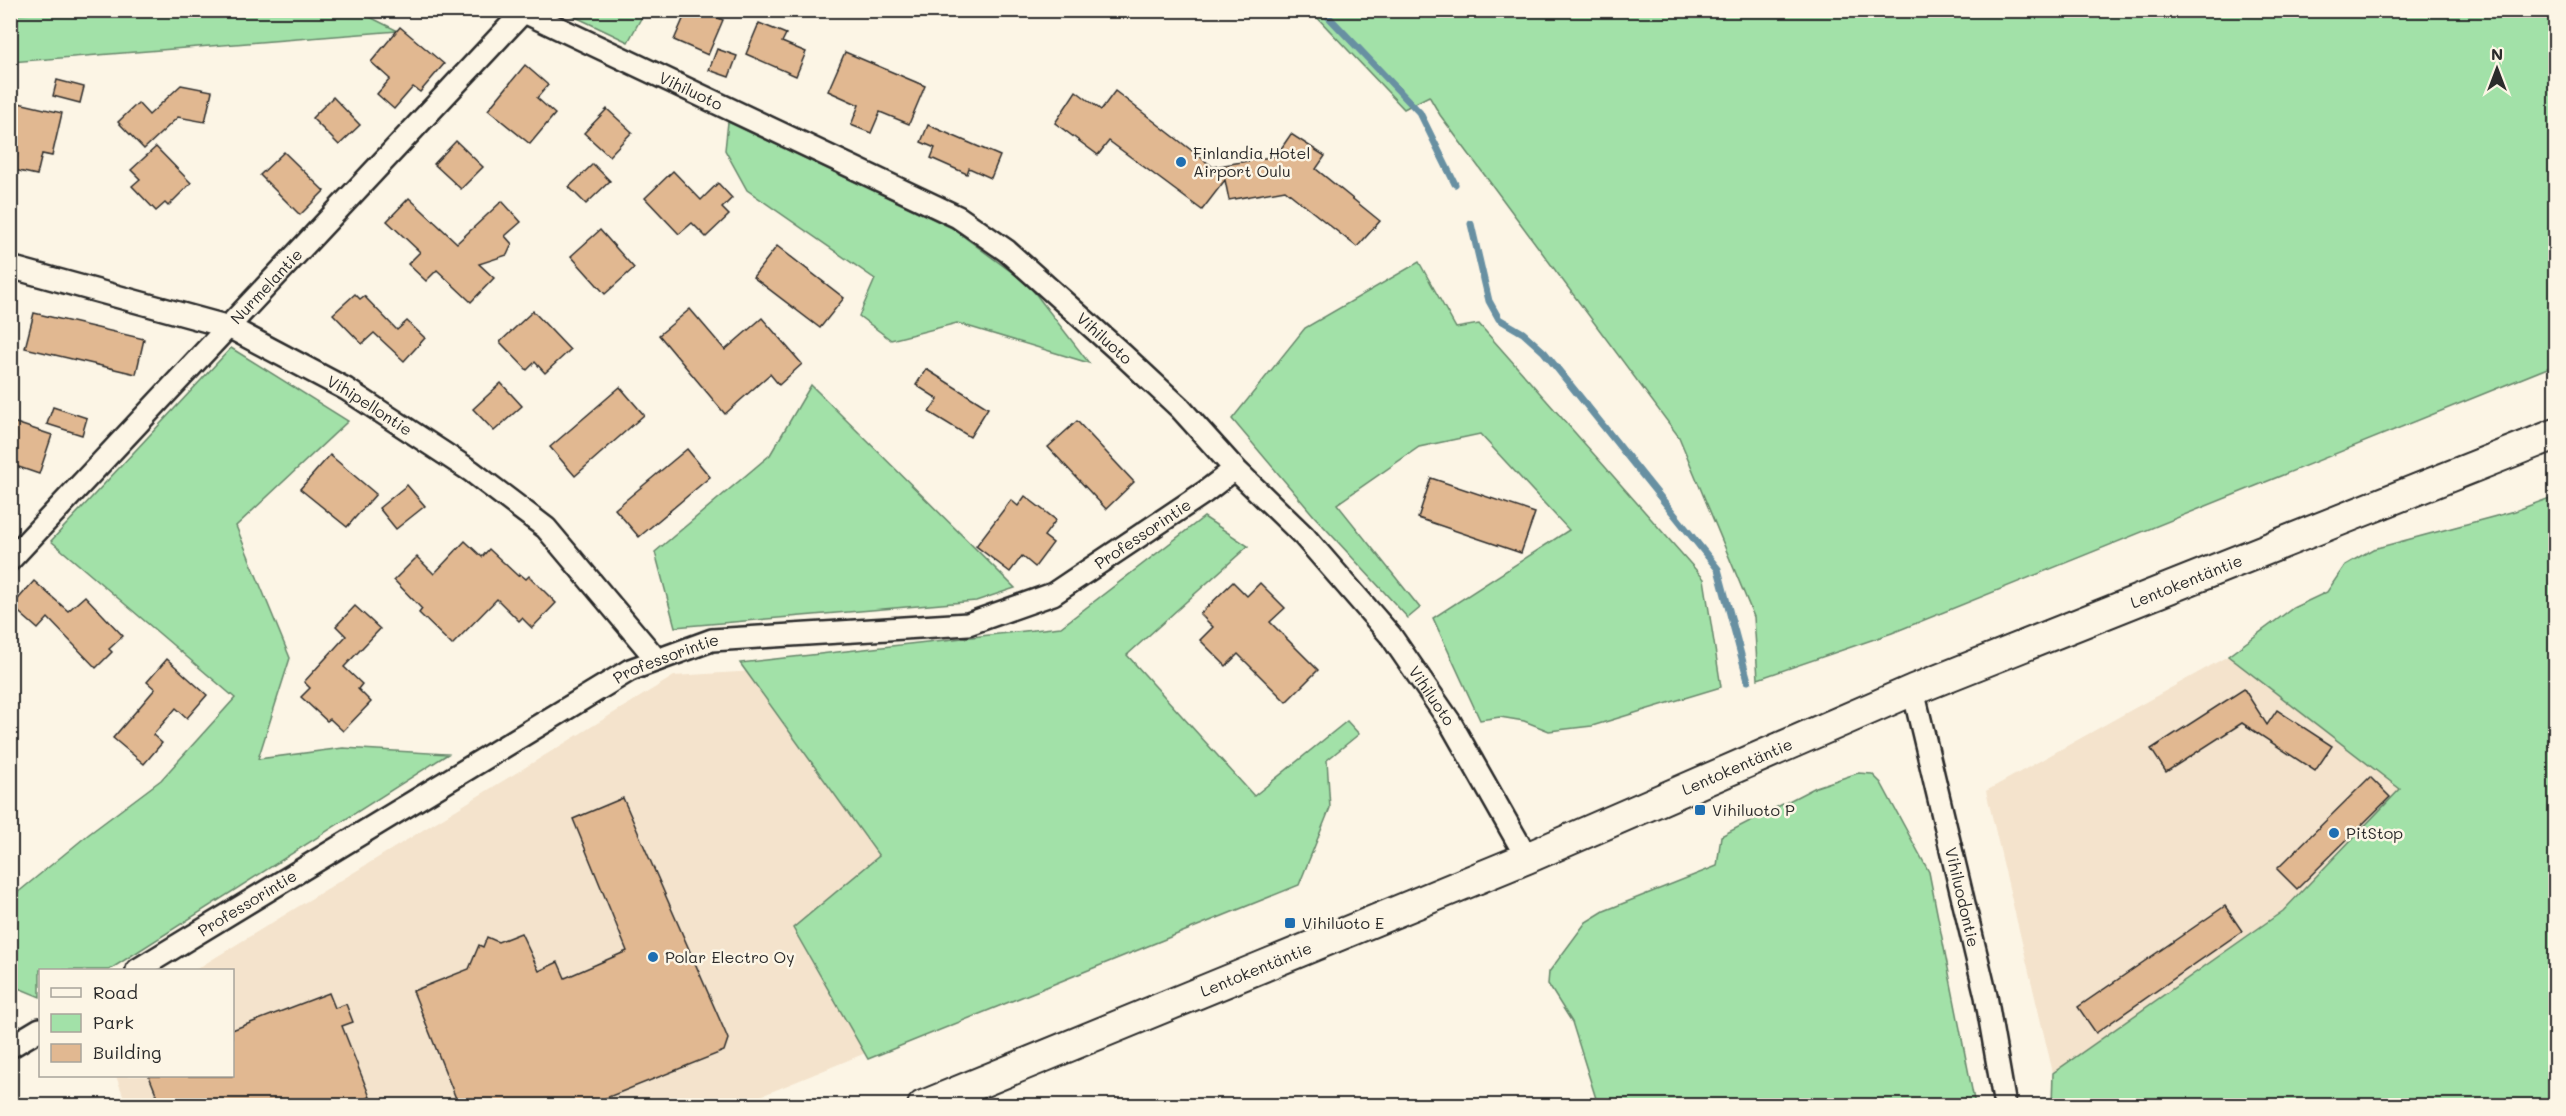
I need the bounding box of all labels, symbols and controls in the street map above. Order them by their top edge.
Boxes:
north arrow [2467,39,2527,99]
text: N [2491,43,2503,64]
street label: Vihiluoto [656,66,726,114]
place label: Finlandia Hotel Airport Oulu [1193,142,1311,181]
marker: Finlandia Hotel Airport Oulu [1174,155,1188,169]
street label: Nurmelantie [225,244,306,328]
street label: Vihiluoto [1073,307,1137,368]
street label: Vihipellontie [324,370,417,440]
street label: Professorintie [1090,493,1195,573]
street label: Lentokentäntie [2127,549,2245,612]
street label: Professorintie [609,629,719,688]
street label: Vihiluoto [1404,661,1460,729]
street label: Lentokentäntie [1678,733,1795,799]
place label: Vihiluoto P [1712,799,1795,820]
marker: Vihiluoto P [1693,803,1707,817]
place label: PitStop [2346,822,2403,843]
marker: PitStop [2327,826,2341,840]
street label: Vihiluodontie [1941,845,1985,949]
street label: Professorintie [194,864,300,941]
place label: Vihiluoto E [1302,912,1384,933]
marker: Vihiluoto E [1283,916,1297,930]
street label: Lentokentäntie [1197,937,1315,1001]
place label: Polar Electro Oy [665,946,795,967]
marker: Polar Electro Oy [646,950,660,964]
legend [39,969,234,1077]
text: Road [93,980,138,1004]
text: Park [93,1010,134,1034]
text: Building [93,1040,161,1064]

